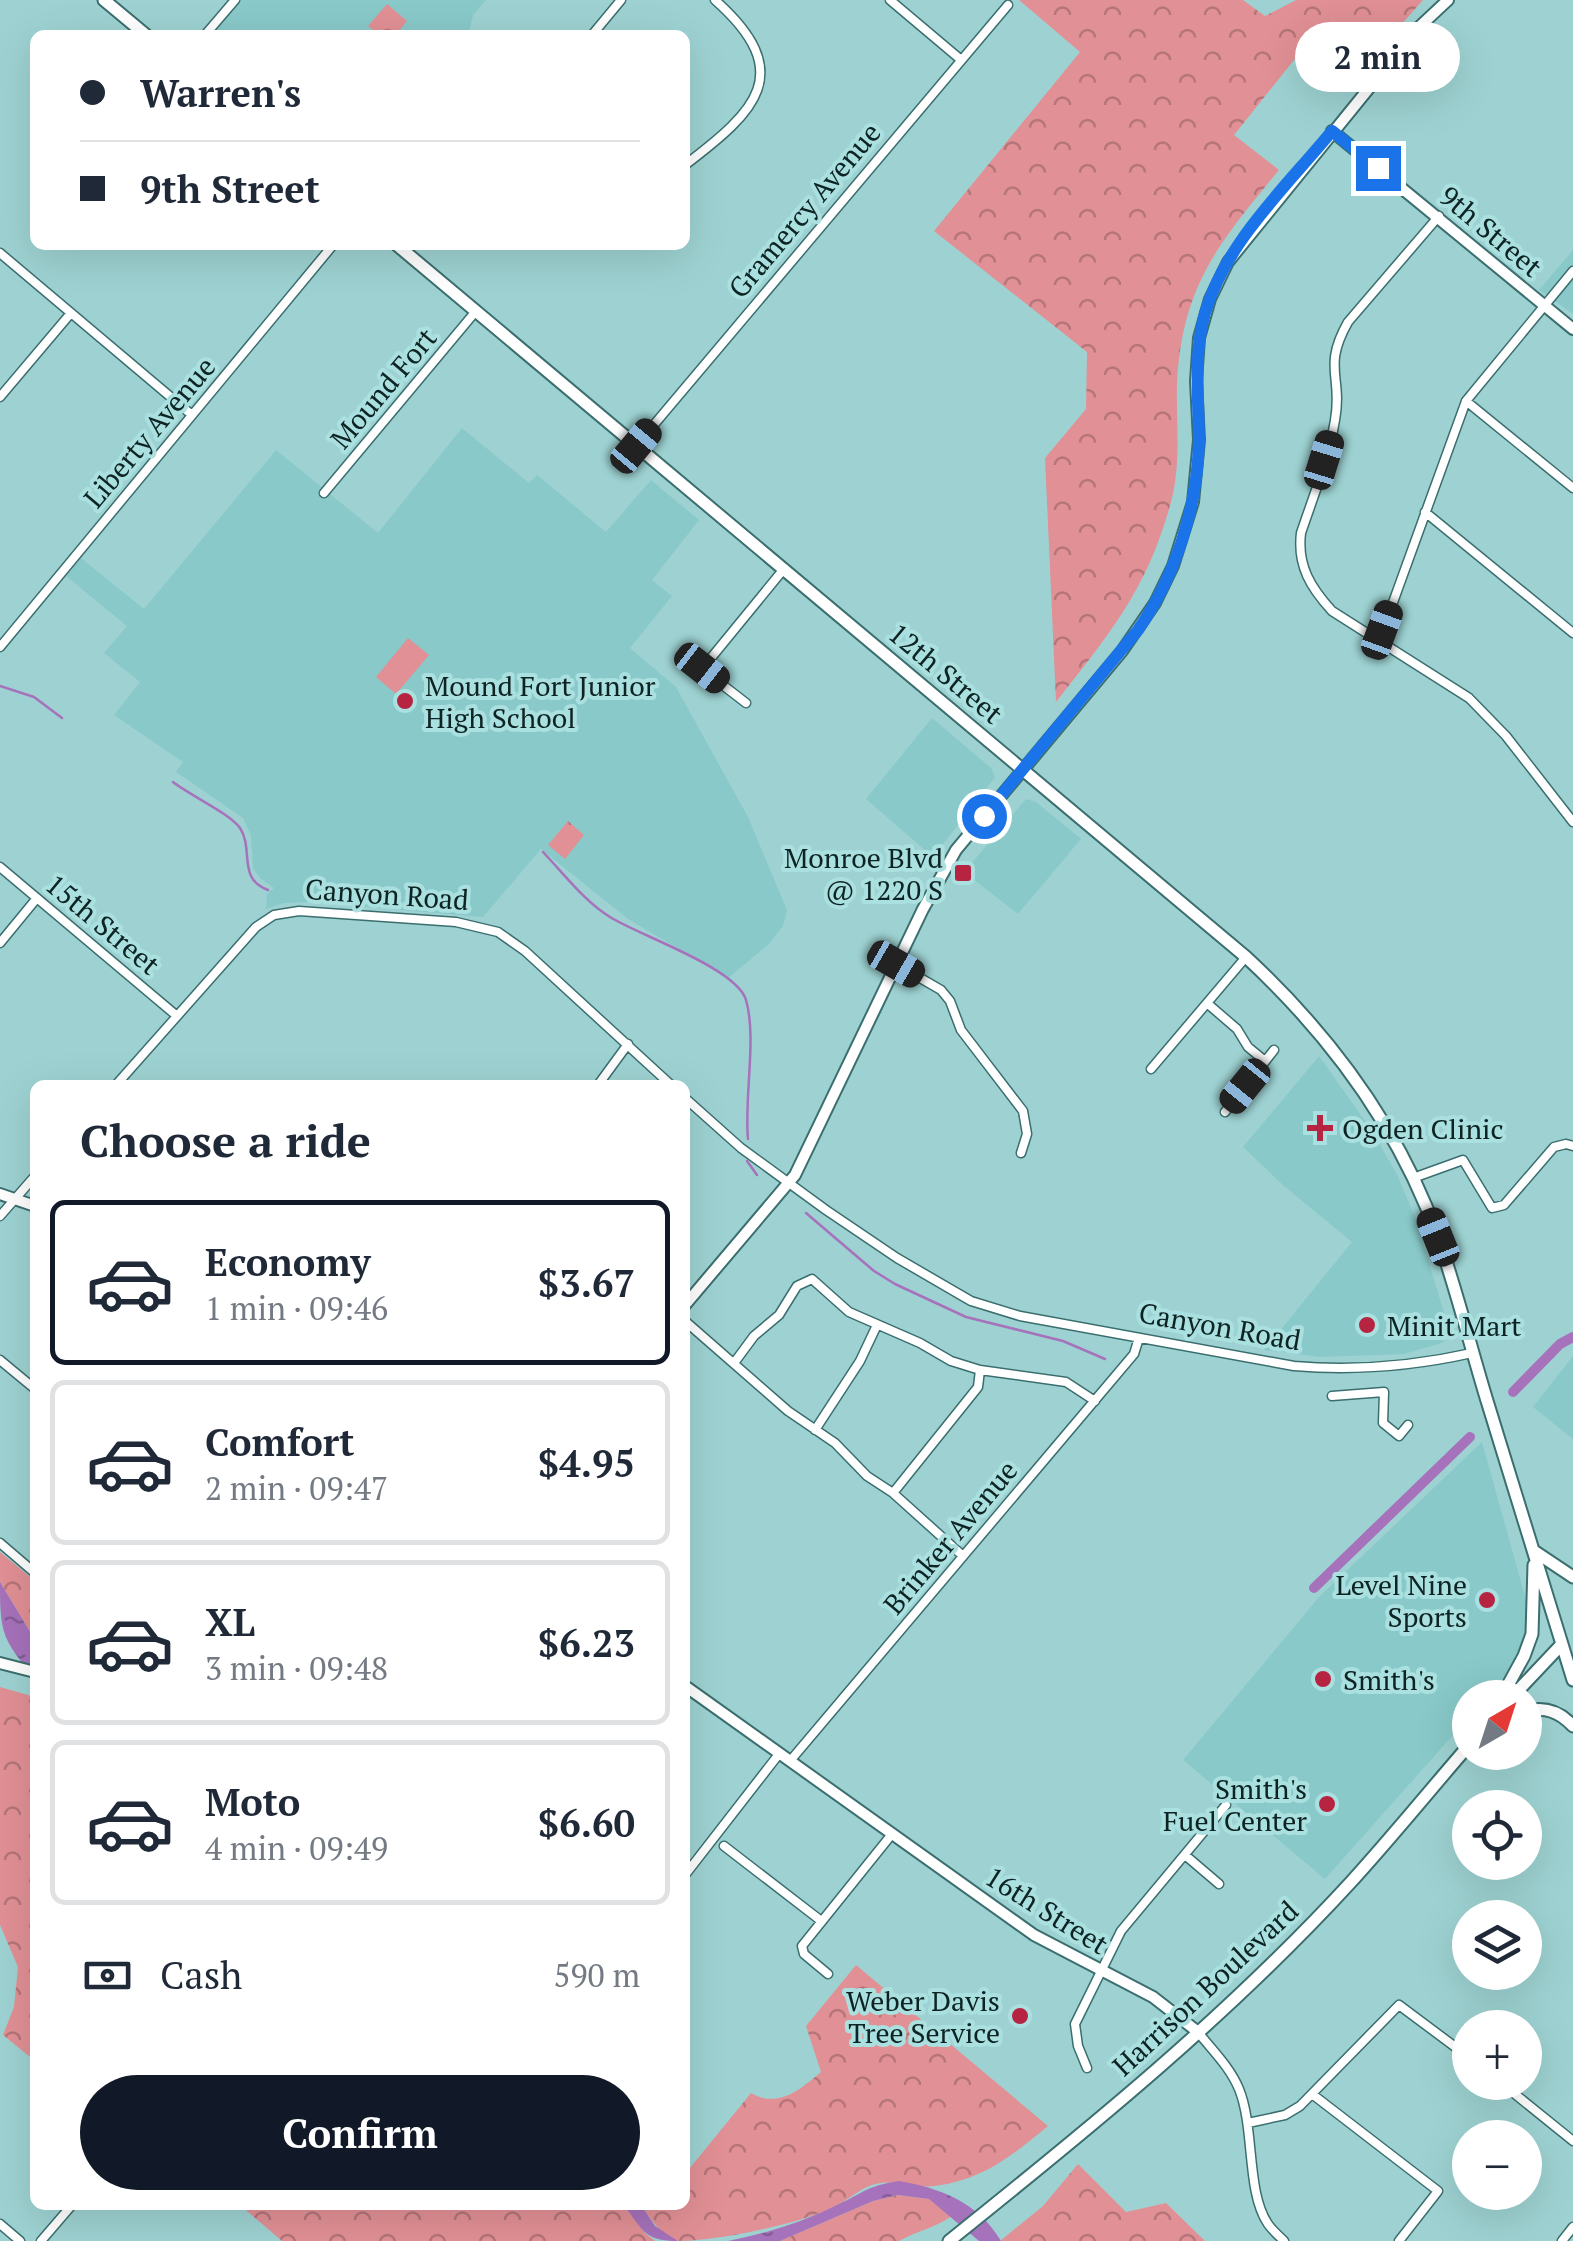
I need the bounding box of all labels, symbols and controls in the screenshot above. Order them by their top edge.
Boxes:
callout: 2 min [1296,23,1460,93]
text: 2 min [1334,36,1421,78]
text: Warren's [140,68,301,118]
street label: Gramercy Avenue [720,114,888,306]
route end [1356,146,1401,191]
text: 9th Street [140,164,320,214]
street label: 9th Street [1432,177,1551,285]
street label: Mound Fort [322,319,445,456]
street label: Liberty Avenue [75,349,223,515]
car [605,413,667,479]
car [1301,427,1347,493]
car [1358,597,1406,663]
street label: 12th Street [881,614,1011,732]
car [669,638,735,698]
place label: Mound Fort Junior High School [425,667,656,736]
marker: Mound Fort Junior High School [394,690,416,712]
route start [962,794,1007,839]
place label: Monroe Blvd @ 1220 S [784,839,943,908]
marker: Monroe Blvd @ 1220 S [952,862,974,884]
street label: 15th Street [38,865,168,983]
street label: Canyon Road [304,870,470,918]
car [863,936,929,992]
car [1214,1053,1276,1119]
text: Choose a ride [80,1110,371,1170]
place label: Ogden Clinic [1342,1110,1504,1147]
marker: Ogden Clinic [1307,1115,1333,1141]
car [1413,1204,1463,1270]
text: Economy [205,1237,371,1287]
icon: car [85,1238,175,1328]
text: $3.67 [538,1258,635,1308]
text: 1 min · 09:46 [205,1287,388,1329]
street label: Canyon Road [1136,1294,1304,1358]
place label: Minit Mart [1387,1307,1522,1344]
marker: Minit Mart [1356,1314,1378,1336]
text: Comfort [205,1417,354,1467]
icon: car [85,1418,175,1508]
text: $4.95 [538,1438,635,1488]
street label: Brinker Avenue [875,1452,1025,1622]
text: 2 min · 09:47 [205,1467,388,1509]
place label: Level Nine Sports [1335,1566,1467,1635]
marker: Level Nine Sports [1476,1589,1498,1611]
text: XL [205,1597,255,1647]
icon: car [85,1598,175,1688]
text: $6.23 [538,1618,635,1668]
text: 3 min · 09:48 [205,1647,388,1689]
place label: Smith's [1343,1661,1435,1698]
marker: Smith's [1312,1668,1334,1690]
north arrow [1452,1680,1542,1770]
map controls [1452,1680,1542,2210]
place label: Smith's Fuel Center [1163,1770,1307,1839]
text: Moto [205,1777,300,1827]
icon: car [85,1778,175,1868]
button: locate [1452,1790,1542,1880]
marker: Smith's Fuel Center [1316,1793,1338,1815]
text: $6.60 [538,1798,635,1848]
text: 4 min · 09:49 [205,1827,388,1869]
street label: 16th Street [979,1858,1116,1963]
street label: Harrison Boulevard [1104,1892,1306,2084]
button: layers [1452,1900,1542,1990]
icon: cash [80,1948,135,2003]
text: Cash [160,1950,242,2000]
text: 590 m [553,1954,640,1996]
place label: Weber Davis Tree Service [846,1982,1000,2051]
marker: Weber Davis Tree Service [1009,2005,1031,2027]
button: + [1452,2010,1542,2100]
button: Confirm [80,2075,640,2190]
button: − [1452,2120,1542,2210]

